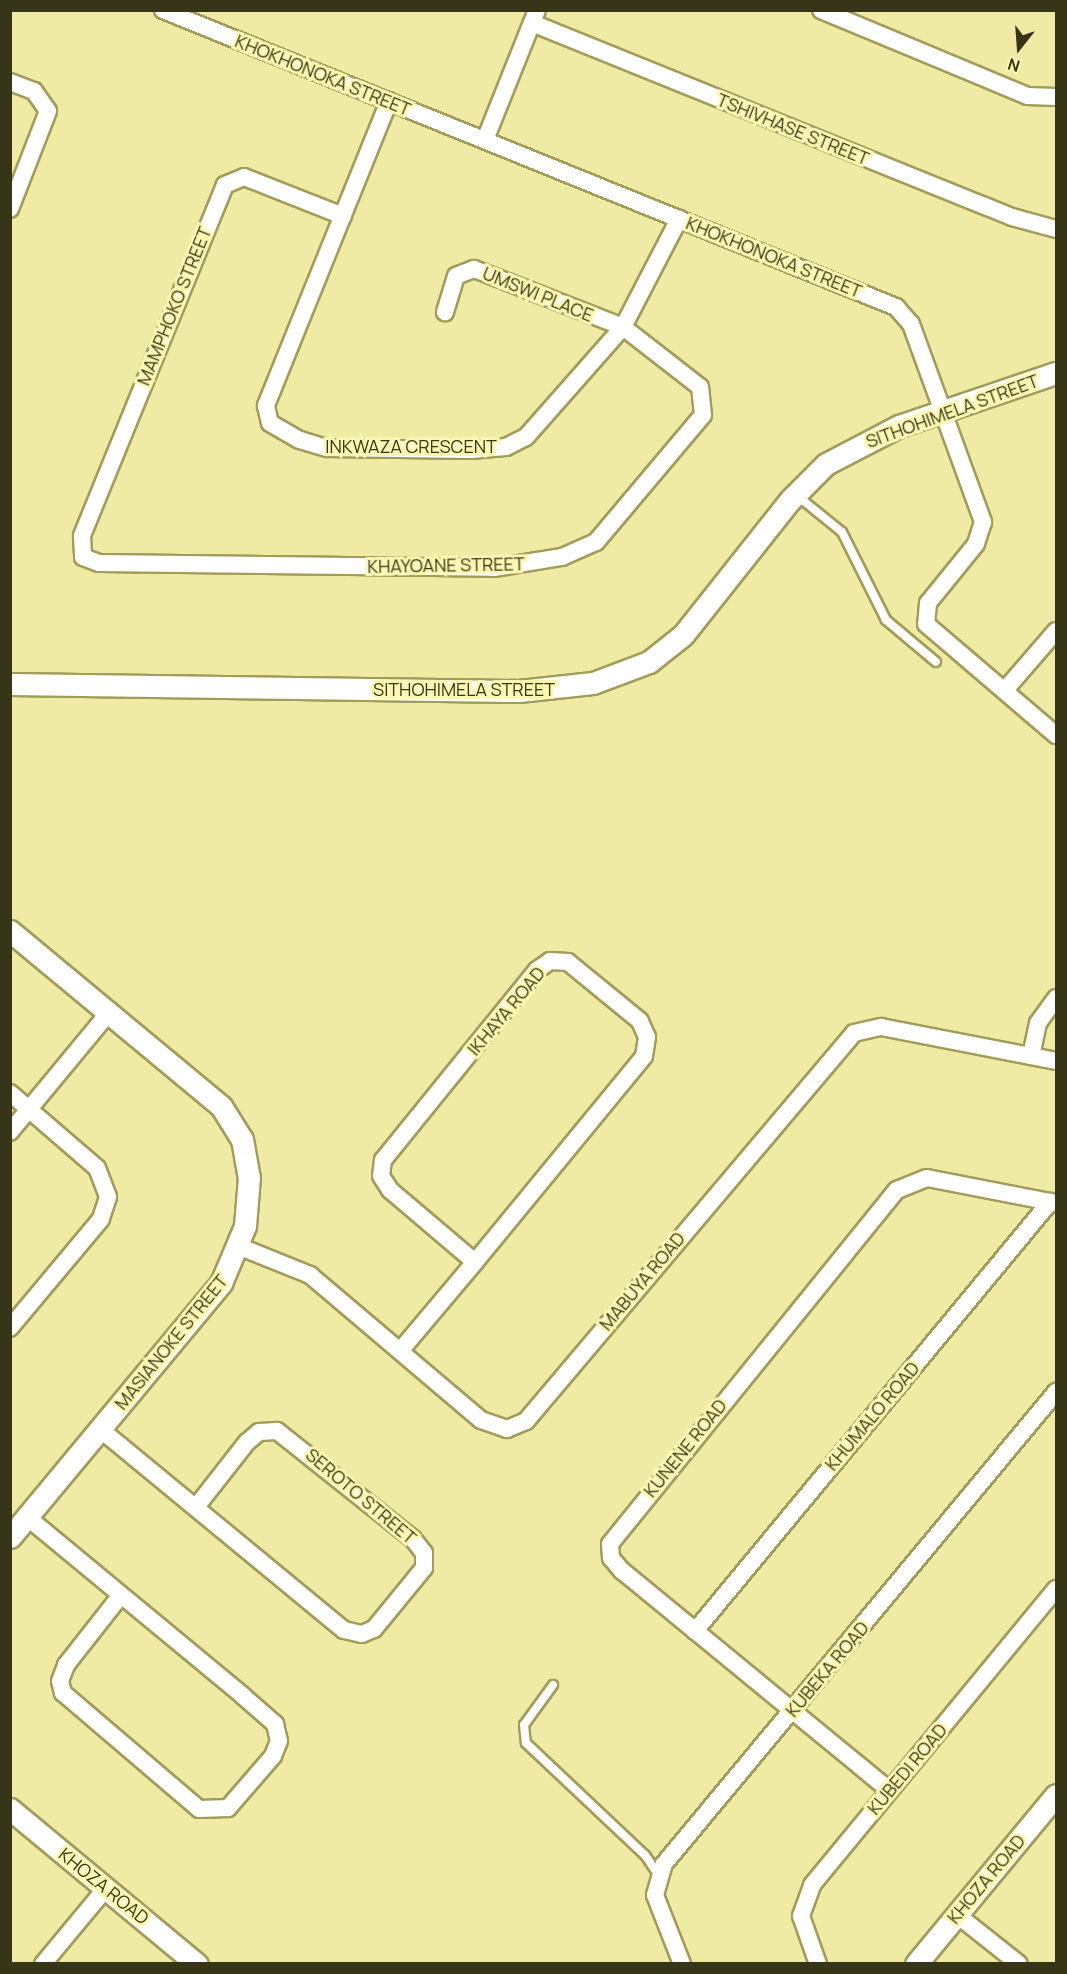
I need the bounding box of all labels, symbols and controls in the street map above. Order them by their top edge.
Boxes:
north arrow [989,18,1049,78]
street label: KHOKHONOKA STREET [232,30,414,120]
text: N [1005,53,1022,77]
street label: TSHIVHASE STREET [714,89,872,169]
street label: KHOKHONOKA STREET [683,212,865,302]
street label: MAMPHOKO STREET [132,224,216,388]
street label: UMSWI PLACE [480,262,596,326]
street label: SITHOHIMELA STREET [863,370,1041,452]
street label: INKWAZA CRESCENT [325,435,497,457]
street label: KHAYOANE STREET [367,553,525,577]
street label: SITHOHIMELA STREET [373,678,555,700]
street label: IKHAYA ROAD [463,962,549,1060]
street label: MABUYA ROAD [595,1228,689,1334]
street label: MASIANOKE STREET [110,1270,232,1414]
street label: KHUMALO ROAD [820,1357,924,1475]
street label: KUNENE ROAD [639,1395,731,1501]
street label: SEROTO STREET [302,1444,420,1548]
street label: KUBEKA ROAD [781,1617,873,1721]
street label: KUBEDI ROAD [863,1719,951,1819]
street label: KHOZA ROAD [943,1830,1029,1928]
street label: KHOZA ROAD [55,1843,153,1929]

